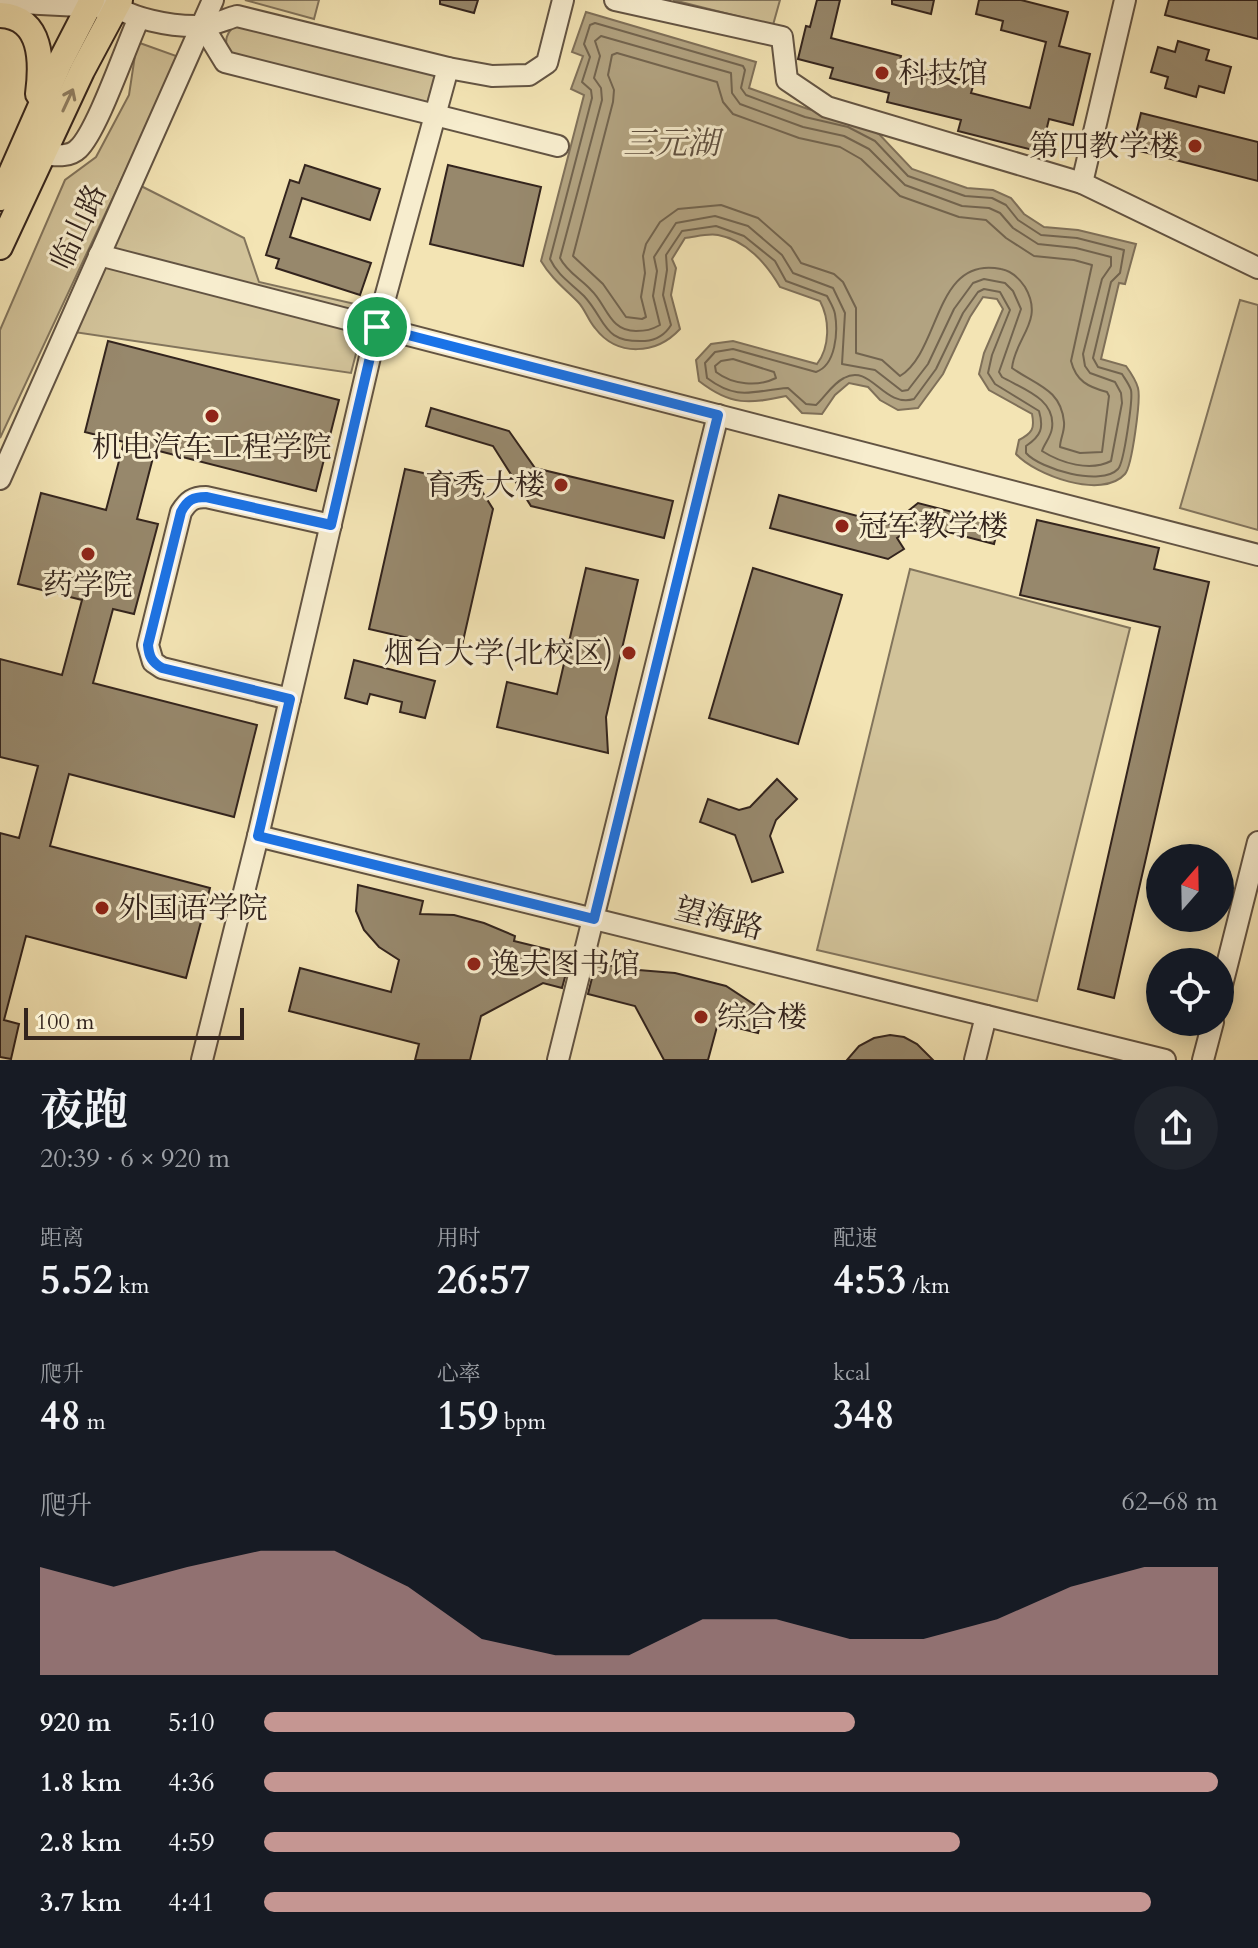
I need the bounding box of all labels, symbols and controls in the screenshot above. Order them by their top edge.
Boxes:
place label: 科技馆 [898,53,988,94]
marker: 科技馆 [873,64,891,82]
one-way arrow [61,88,76,112]
water label: 三元湖 [623,122,724,166]
place label: 第四教学楼 [1029,126,1179,167]
marker: 第四教学楼 [1186,137,1204,155]
street label: 临山路 [41,178,117,276]
pin [343,293,411,361]
icon: arrive [355,305,399,349]
marker: 机电汽车工程学院 [203,407,221,425]
place label: 机电汽车工程学院 [92,427,332,468]
place label: 育秀大楼 [425,465,545,506]
marker: 育秀大楼 [552,476,570,494]
place label: 冠军教学楼 [858,506,1008,547]
marker: 冠军教学楼 [833,517,851,535]
marker: 药学院 [79,545,97,563]
place label: 药学院 [43,565,133,606]
place label: 烟台大学(北校区) [384,633,613,674]
marker: 烟台大学(北校区) [620,644,638,662]
north arrow [1146,844,1234,932]
map controls [1146,844,1234,1036]
place label: 外国语学院 [118,888,268,929]
street label: 望海路 [670,888,768,950]
marker: 外国语学院 [93,899,111,917]
place label: 逸夫图书馆 [490,944,640,985]
button: locate [1146,948,1234,1036]
marker: 逸夫图书馆 [465,955,483,973]
place label: 综合楼 [717,997,807,1038]
scale bar [24,1004,244,1040]
text: 100 m [36,1007,94,1037]
marker: 综合楼 [692,1008,710,1026]
text: 夜跑 [40,1081,128,1141]
button: share [1134,1086,1218,1170]
text: 20:39 · 6 × 920 m [40,1141,230,1176]
text: 距离 [40,1223,84,1253]
text: 用时 [437,1223,481,1253]
text: 配速 [833,1223,877,1253]
text: 5.52 [40,1253,113,1308]
text: 26:57 [437,1253,530,1308]
text: 4:53 [833,1253,906,1308]
text: km [113,1271,149,1301]
text: /km [906,1271,950,1301]
text: kcal [833,1358,870,1388]
text: 爬升 [40,1359,84,1389]
text: 心率 [437,1359,481,1389]
text: 348 [833,1388,895,1443]
text: 48 [40,1389,81,1444]
text: 159 [437,1389,498,1444]
text: m [81,1407,106,1437]
text: bpm [498,1407,546,1437]
text: 62–68 m [1121,1484,1218,1519]
text: 爬升 [40,1488,92,1523]
text: 920 m [40,1705,111,1740]
text: 5:10 [168,1705,215,1740]
text: 1.8 km [40,1765,121,1800]
text: 4:36 [168,1765,215,1800]
text: 2.8 km [40,1825,121,1860]
text: 4:59 [168,1825,215,1860]
text: 3.7 km [40,1885,121,1920]
text: 4:41 [168,1885,215,1920]

